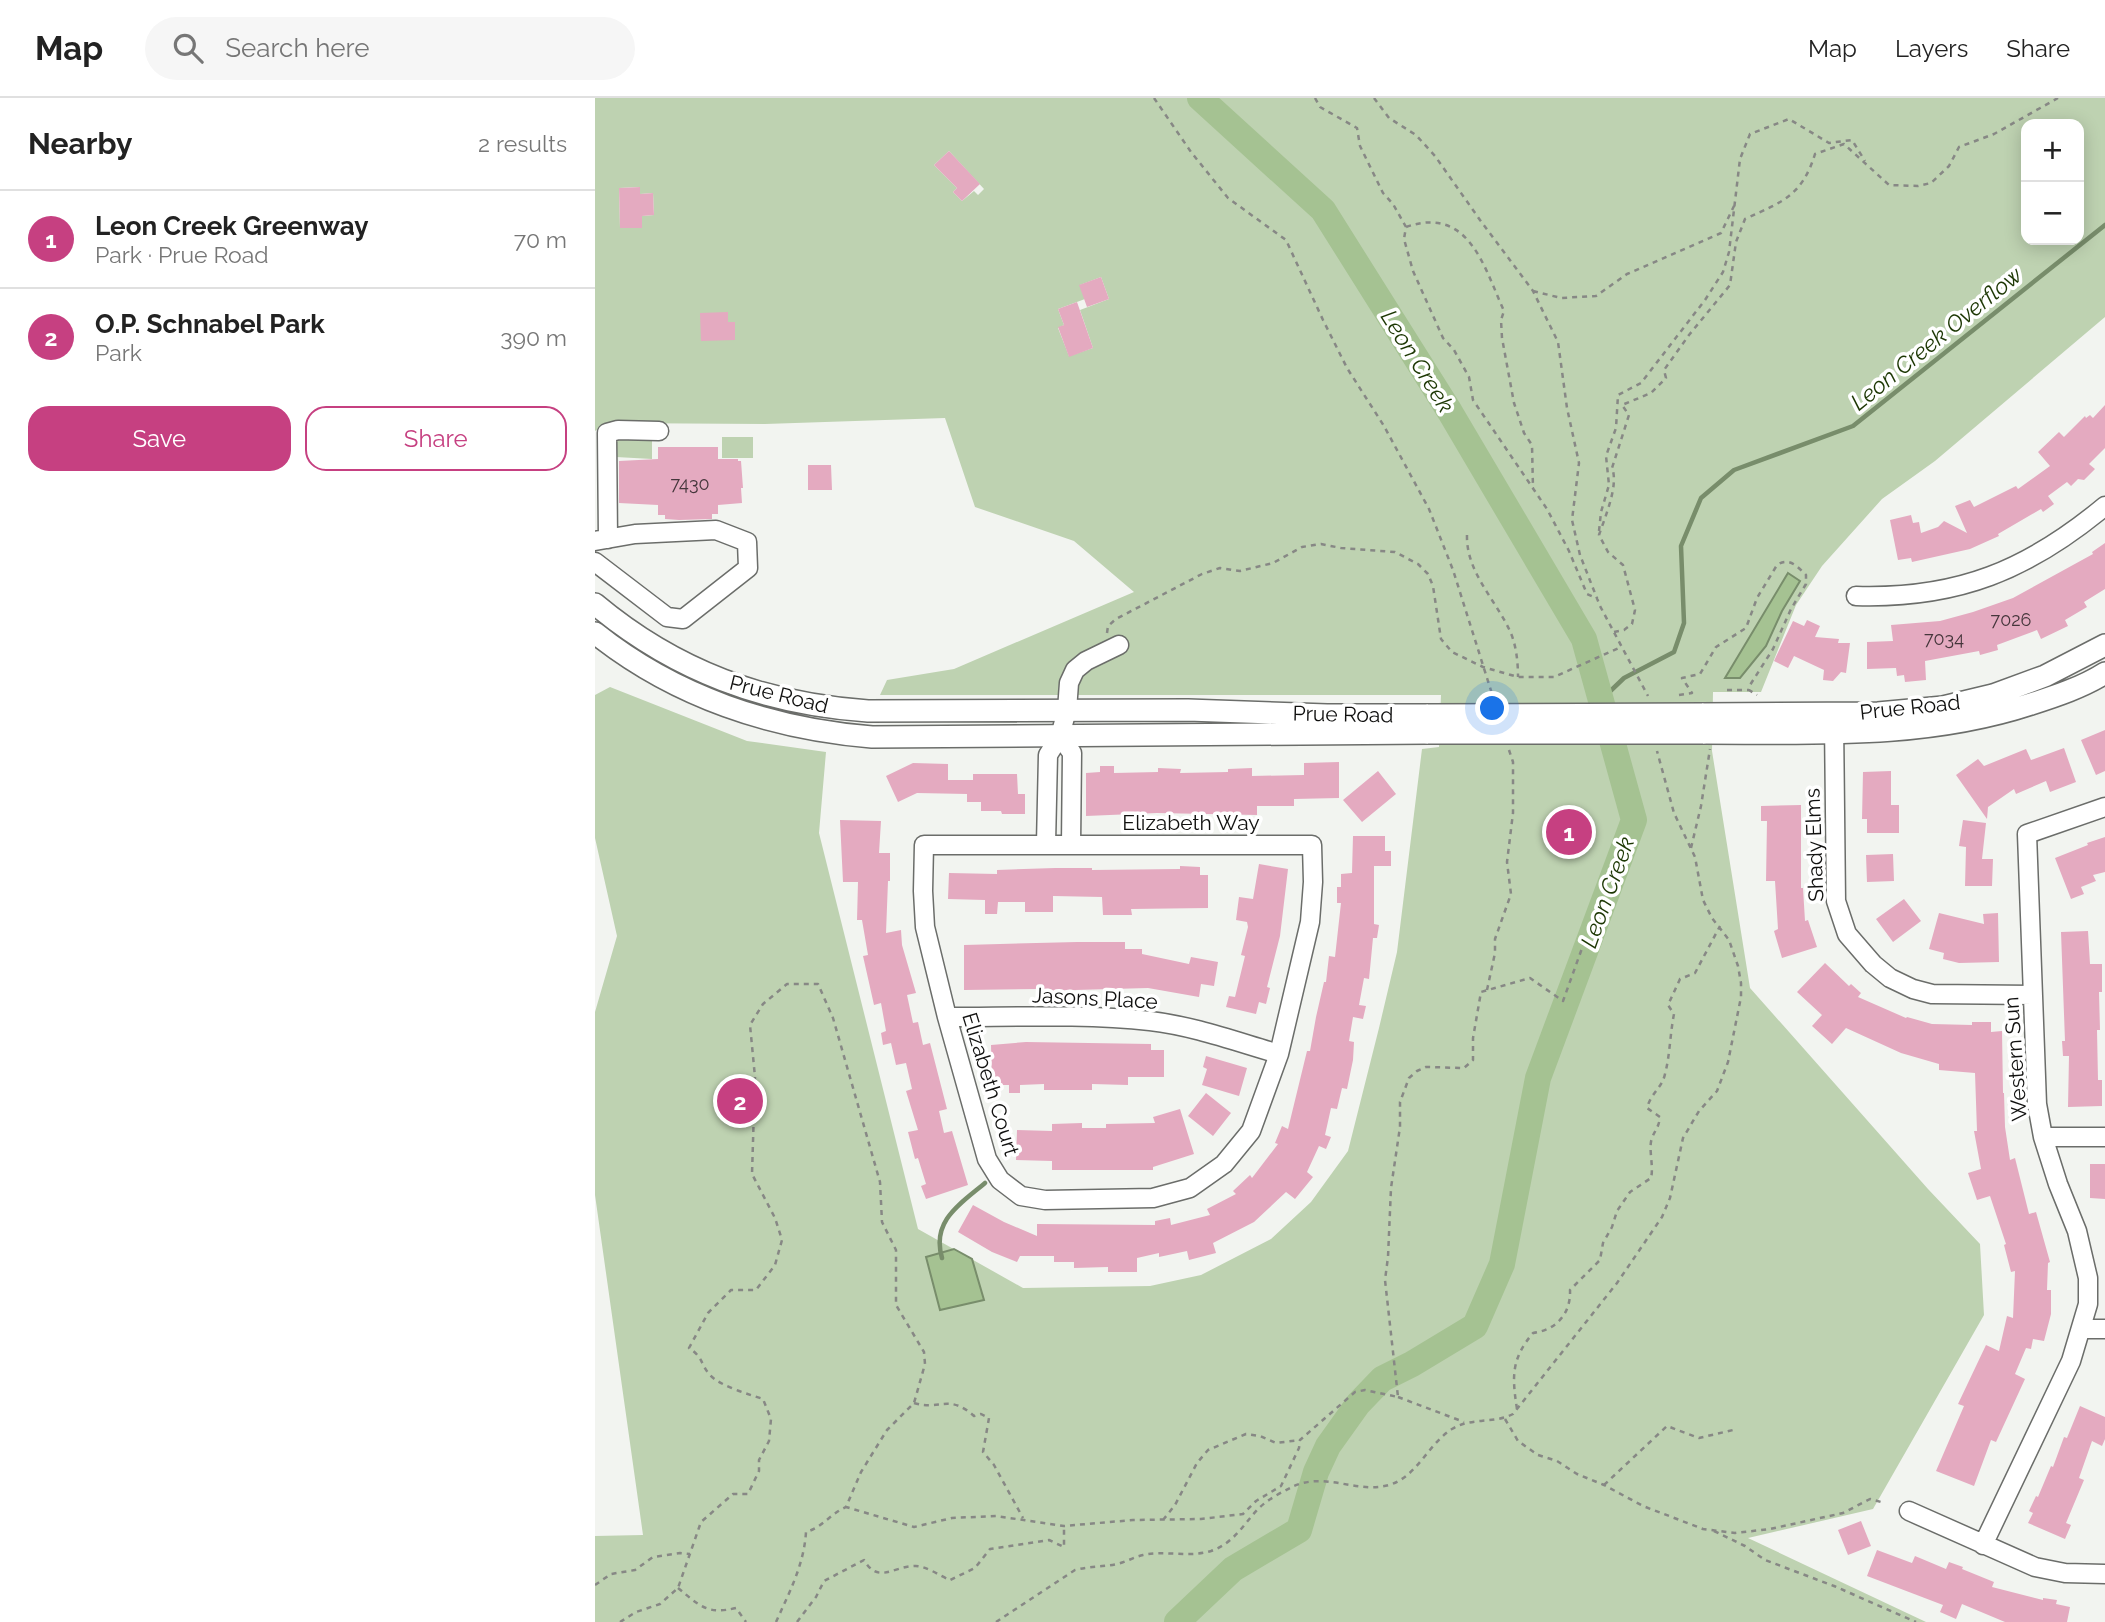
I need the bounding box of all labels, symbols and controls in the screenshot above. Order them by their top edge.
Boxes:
search box [145,17,635,80]
text: Map [35,29,103,68]
icon: search [169,29,207,67]
text: Search here [225,33,370,63]
text: Map [1808,34,1857,63]
text: Layers [1895,34,1968,63]
text: Share [2006,34,2070,63]
map controls [2021,119,2084,245]
button: + [2021,119,2084,182]
text: Nearby [28,126,132,161]
text: 2 results [478,130,567,157]
button: − [2021,182,2084,245]
text: Leon Creek Greenway [95,211,369,241]
text: 1 [45,226,57,253]
text: 70 m [514,226,567,253]
text: Park · Prue Road [95,241,269,268]
water label: Leon Creek Overflow [1845,260,2027,415]
water label: Leon Creek [1376,305,1460,417]
text: O.P. Schnabel Park [95,309,325,339]
text: 2 [45,324,57,351]
text: 390 m [500,324,567,351]
text: Park [95,339,142,366]
button: Save [28,406,291,471]
button: Share [305,406,567,471]
house number: 7430 [670,473,710,494]
house number: 7026 [1991,609,2032,630]
house number: 7034 [1924,628,1964,649]
street label: Prue Road [727,670,831,718]
street label: Prue Road [1858,689,1962,725]
your location [1475,691,1509,725]
street label: Prue Road [1292,701,1394,727]
street label: Shady Elms [1800,788,1828,902]
pin: 1 [1546,806,1592,858]
street label: Elizabeth Way [1122,810,1260,835]
water label: Leon Creek [1574,833,1640,951]
street label: Jasons Place [1032,982,1158,1014]
street label: Western Sun [1998,996,2032,1122]
street label: Elizabeth Court [957,1009,1025,1159]
pin: 2 [717,1075,763,1127]

